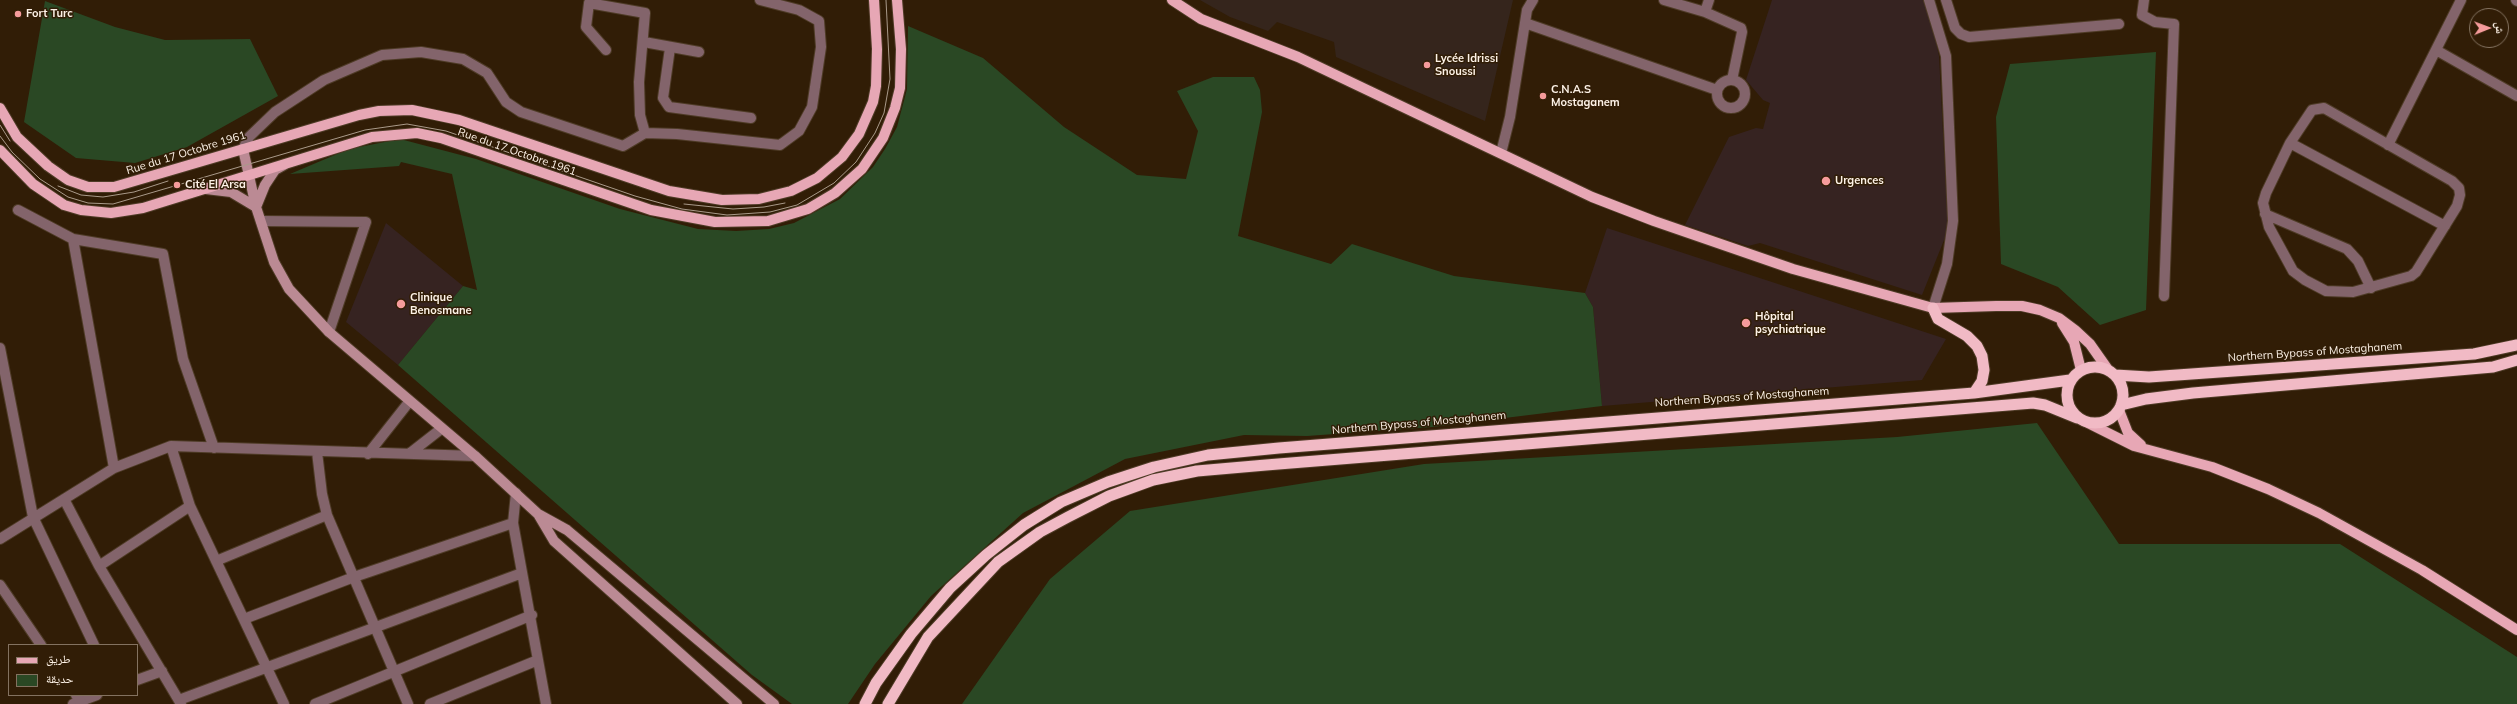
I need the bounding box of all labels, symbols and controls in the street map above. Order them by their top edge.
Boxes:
place label: Fort Turc [26,7,73,21]
north arrow [2469,8,2509,48]
marker: Fort Turc [13,9,23,19]
text: ش [2493,22,2507,34]
place label: Lycée Idrissi Snoussi [1435,52,1498,78]
marker: Lycée Idrissi Snoussi [1422,60,1432,70]
place label: C.N.A.S Mostaganem [1551,83,1620,109]
marker: C.N.A.S Mostaganem [1538,91,1548,101]
street label: Rue du 17 Octobre 1961 [456,125,578,179]
street label: Rue du 17 Octobre 1961 [125,128,247,178]
place label: Urgences [1835,174,1884,188]
marker: Urgences [1820,175,1832,187]
place label: Cité El Arsa [185,178,246,192]
marker: Cité El Arsa [172,180,182,190]
place label: Clinique Benosmane [410,291,472,317]
marker: Clinique Benosmane [395,298,407,310]
place label: Hôpital psychiatrique [1755,310,1826,336]
marker: Hôpital psychiatrique [1740,317,1752,329]
street label: Northern Bypass of Mostaghanem [2227,339,2403,365]
street label: Northern Bypass of Mostaghanem [1654,384,1830,410]
street label: Northern Bypass of Mostaghanem [1331,409,1507,437]
legend [8,644,138,696]
text: طريق [46,651,71,666]
text: حديقة [46,671,74,686]

